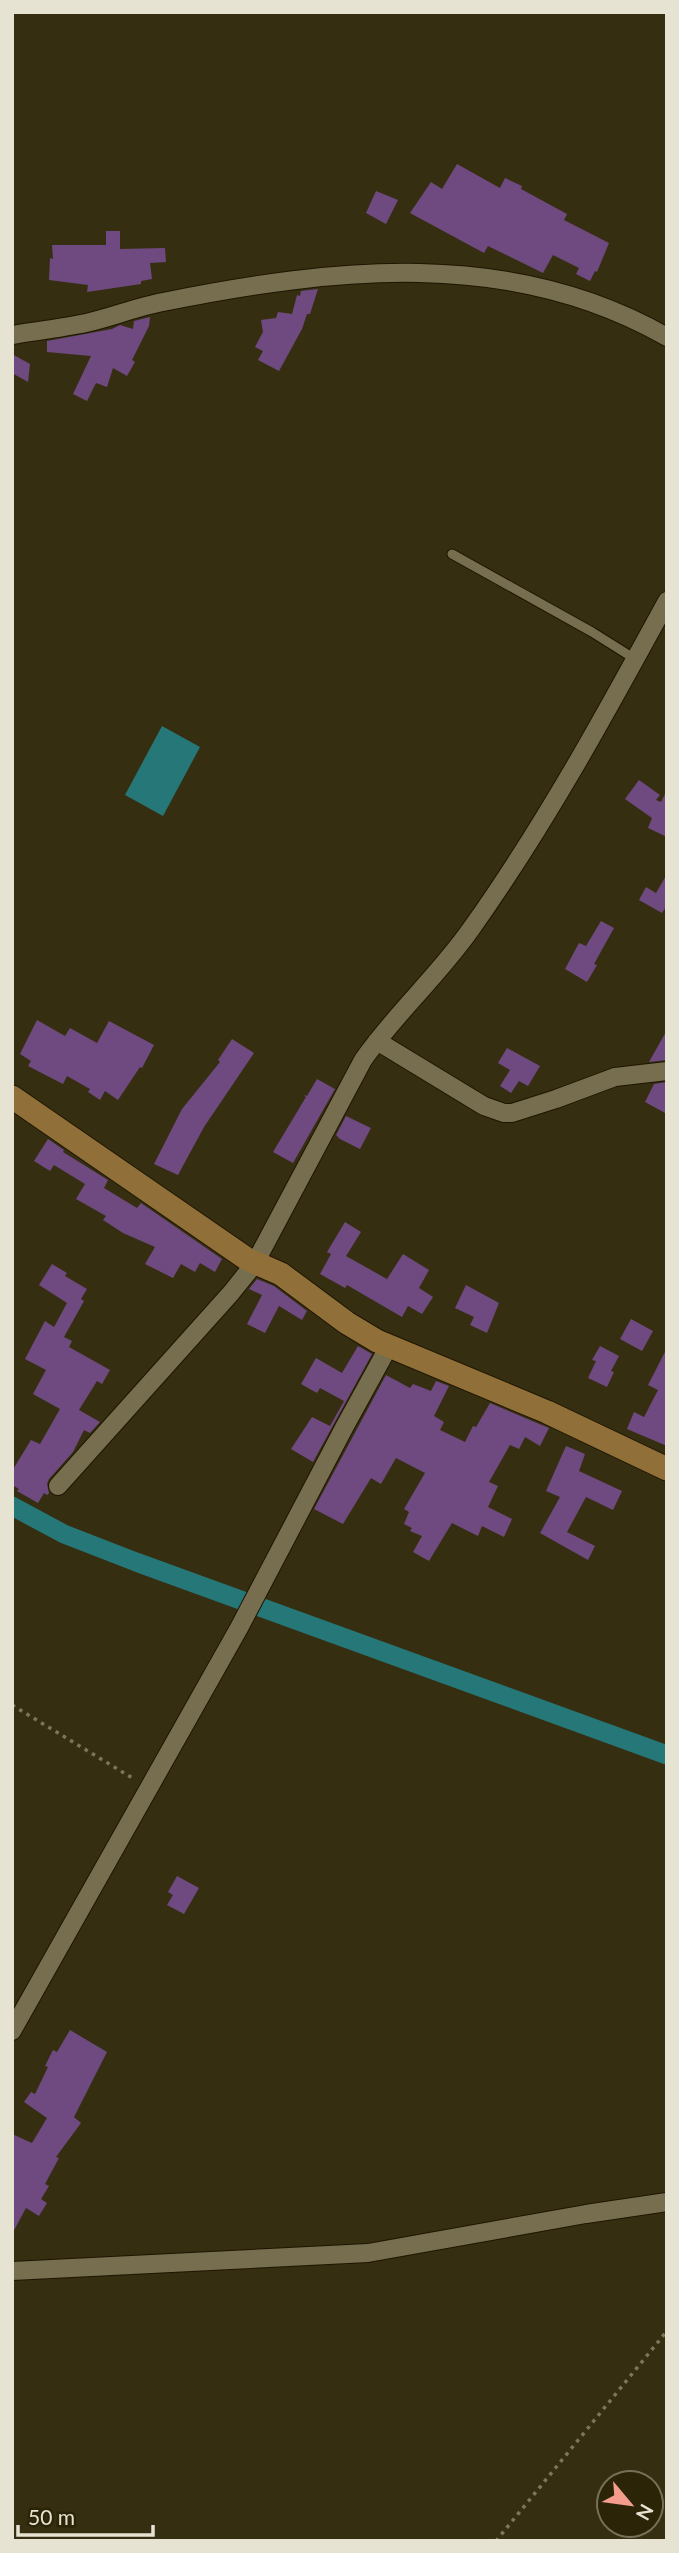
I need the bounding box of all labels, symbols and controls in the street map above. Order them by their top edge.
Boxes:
north arrow [595,2469,665,2539]
scale bar [18,2494,152,2538]
text: N [632,2501,659,2524]
text: 50 m [28,2504,75,2529]

